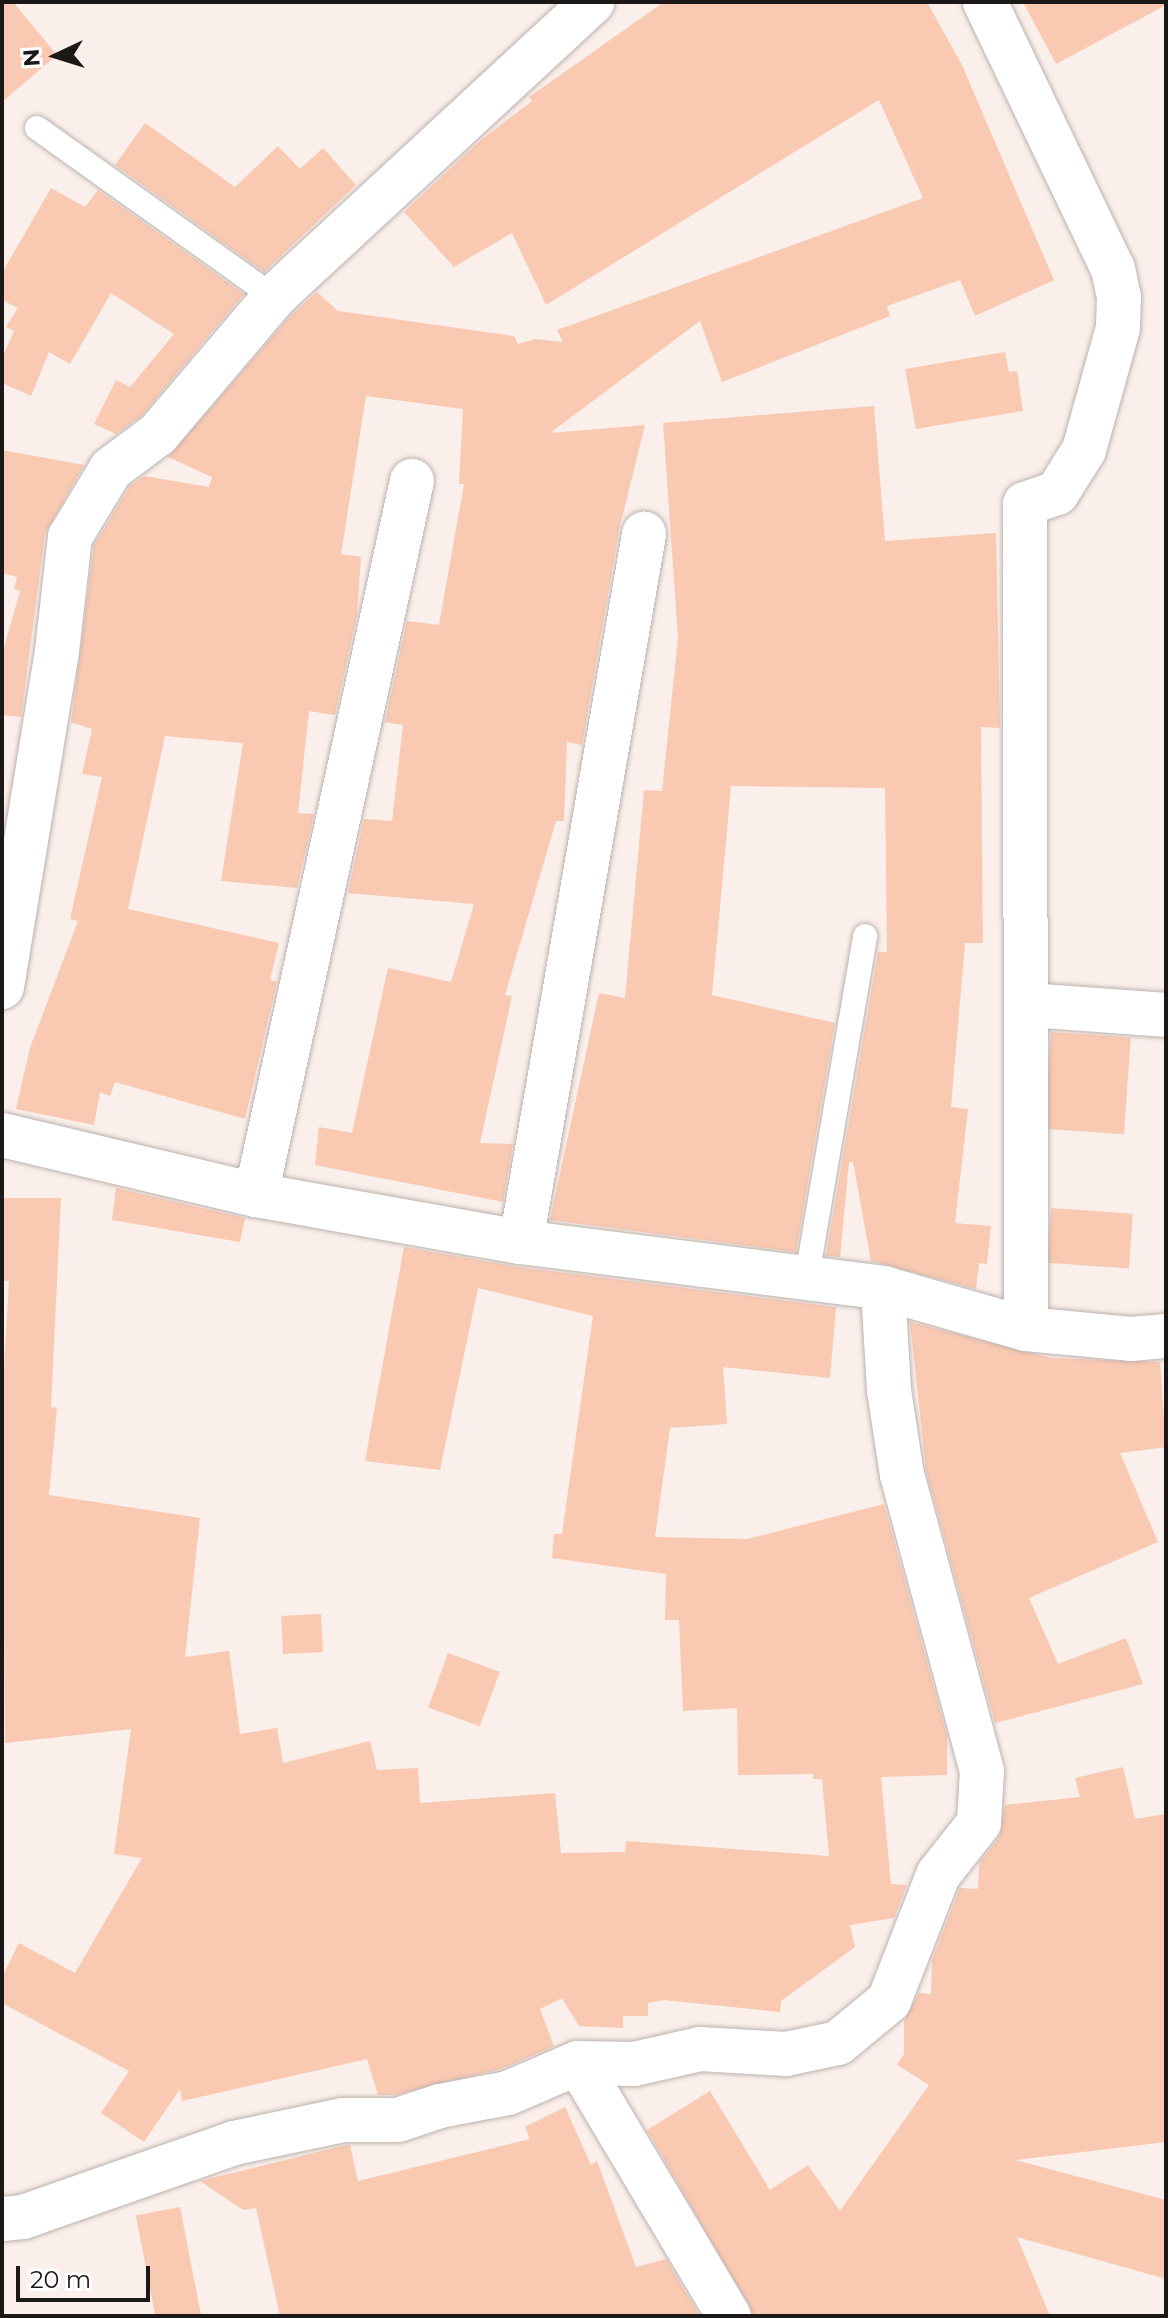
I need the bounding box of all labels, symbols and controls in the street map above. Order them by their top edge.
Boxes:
north arrow [16,16,96,96]
text: N [17,48,46,68]
scale bar [20,2250,154,2300]
text: 20 m [30,2265,91,2294]

